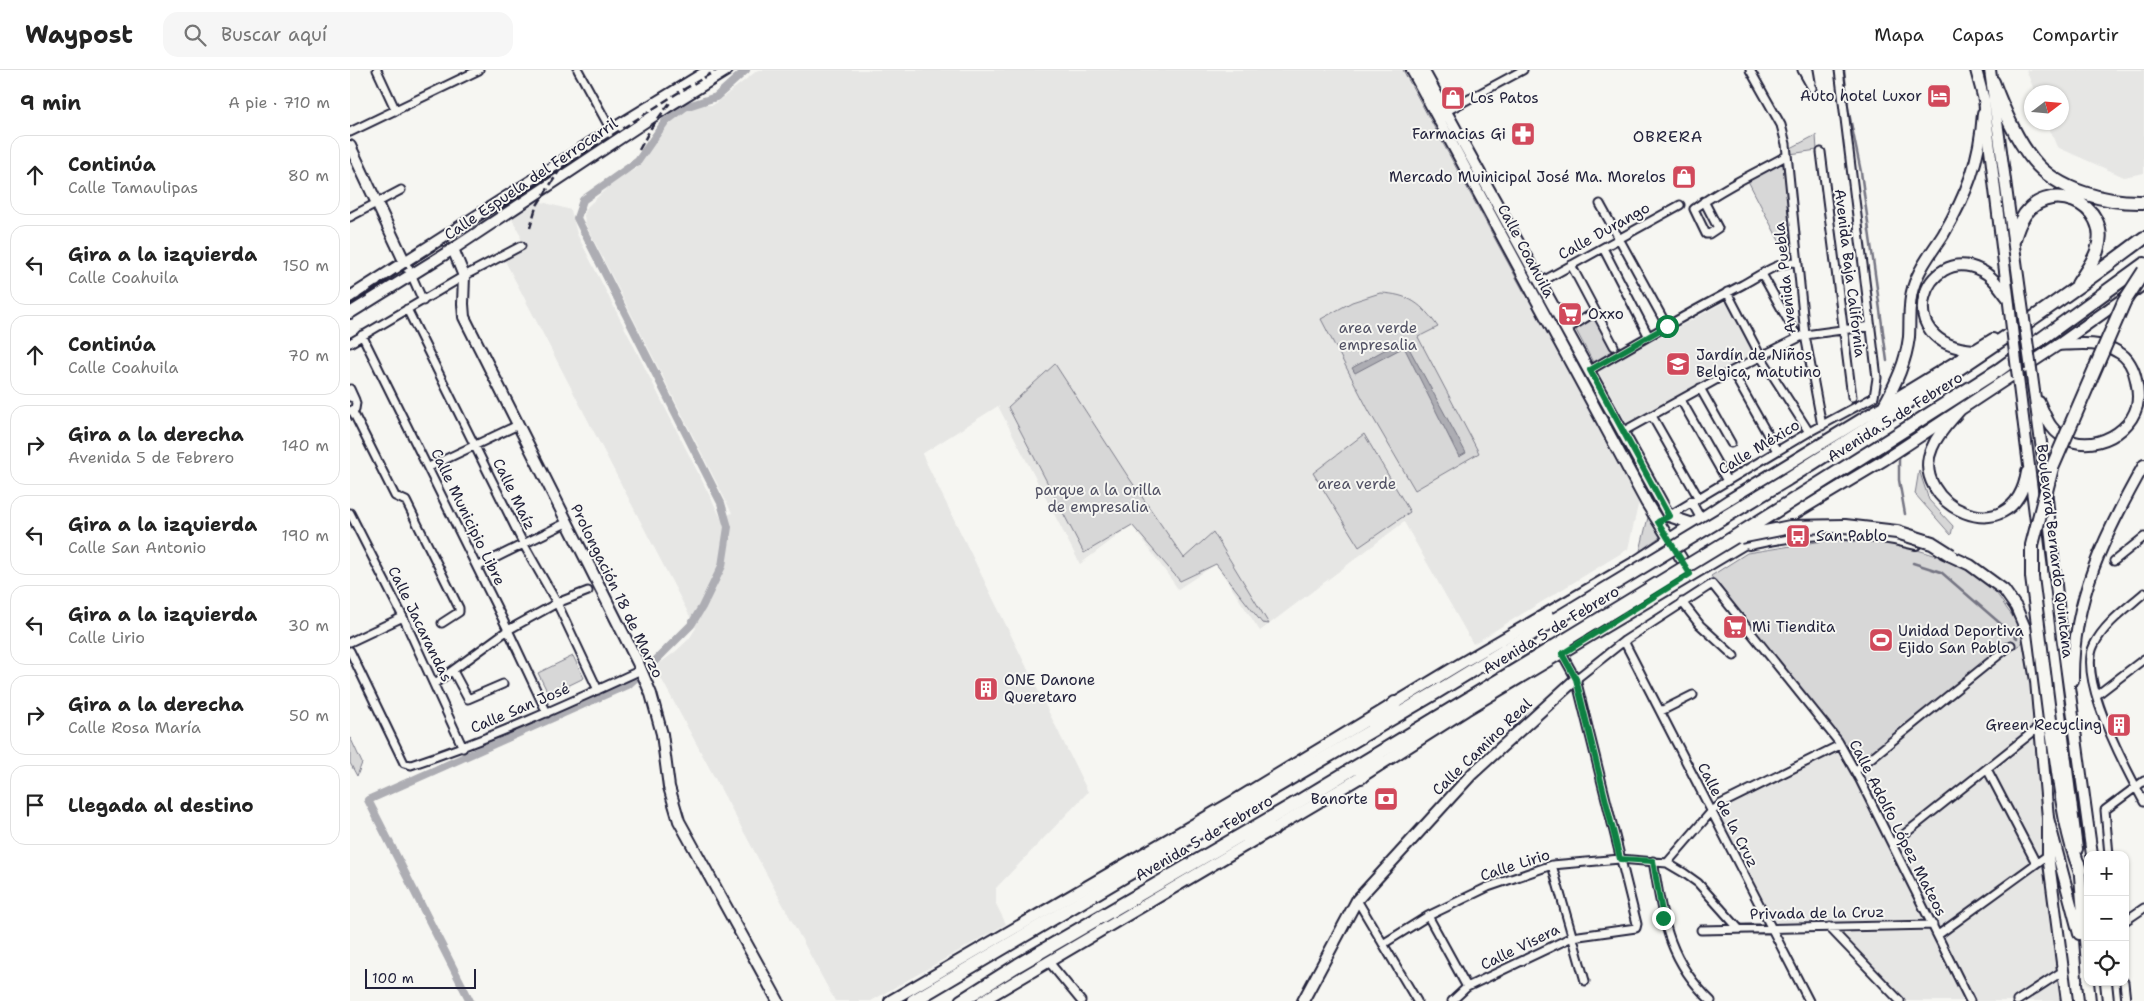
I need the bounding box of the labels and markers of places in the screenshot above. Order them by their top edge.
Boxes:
hotel icon: Auto hotel Luxor [1926,83,1952,109]
shop icon: Los Patos [1440,85,1466,111]
place label: Auto hotel Luxor [1800,86,1922,106]
place label: Los Patos [1470,88,1539,108]
pharmacy icon: Farmacias Gi [1510,121,1536,147]
place label: Farmacias Gi [1412,124,1506,144]
shop icon: Mercado Muinicipal José Ma. Morelos [1671,164,1697,190]
place label: Mercado Muinicipal José Ma. Morelos [1389,167,1666,187]
supermarket icon: Oxxo [1557,301,1583,327]
place label: Oxxo [1588,304,1624,324]
place label: Jardín de Niños Belgica, matutino [1696,345,1821,382]
school or university icon: Jardín de Niños Belgica, matutino [1665,351,1691,377]
bus stop icon: San Pablo [1785,523,1811,549]
place label: San Pablo [1816,526,1887,546]
supermarket icon: Mi Tiendita [1722,614,1748,640]
place label: Mi Tiendita [1752,617,1836,637]
place label: Unidad Deportiva Ejido San Pablo [1898,621,2025,658]
sports icon: Unidad Deportiva Ejido San Pablo [1868,627,1894,653]
place label: ONE Danone Queretaro [1004,670,1095,707]
building icon: ONE Danone Queretaro [973,676,999,702]
building icon: Green Recycling [2106,712,2132,738]
place label: Green Recycling [1985,715,2102,735]
bank icon: Banorte [1373,786,1399,812]
place label: Banorte [1311,789,1368,809]

